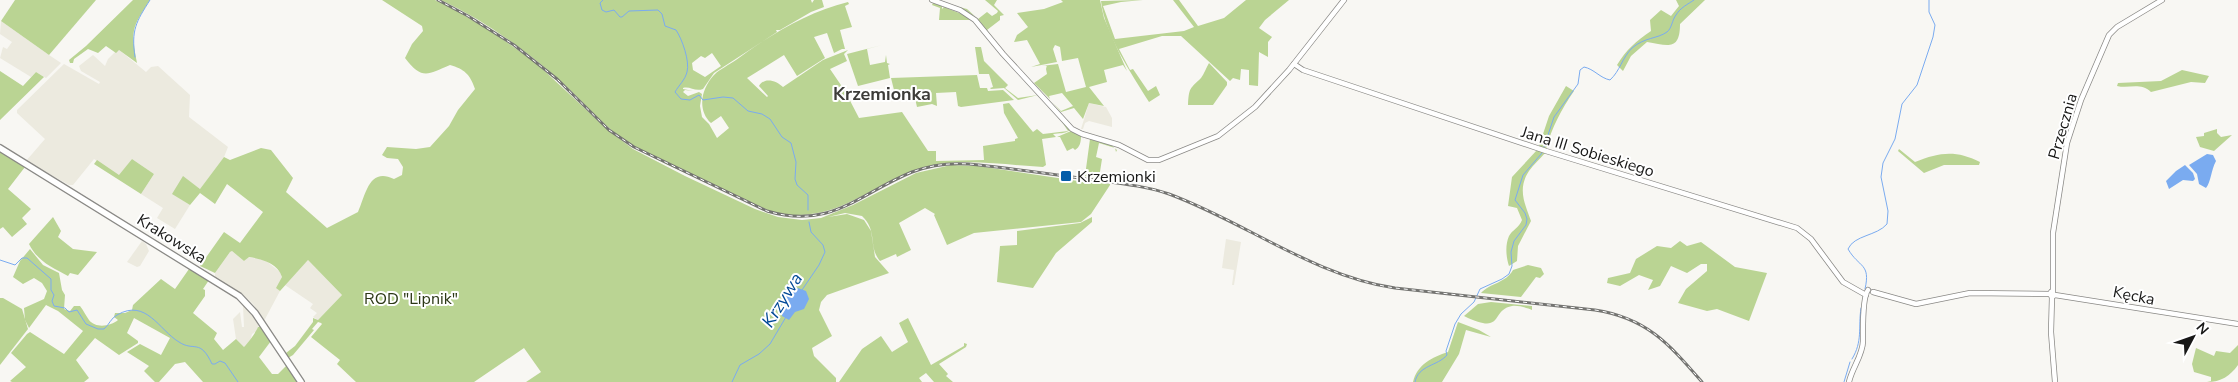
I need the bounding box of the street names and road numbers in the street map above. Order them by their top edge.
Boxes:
street label: Przecznia [2043,91,2083,162]
street label: Jana III Sobieskiego [1517,121,1657,183]
street label: Krakowska [133,209,210,269]
street label: Kęcka [2111,281,2157,311]

